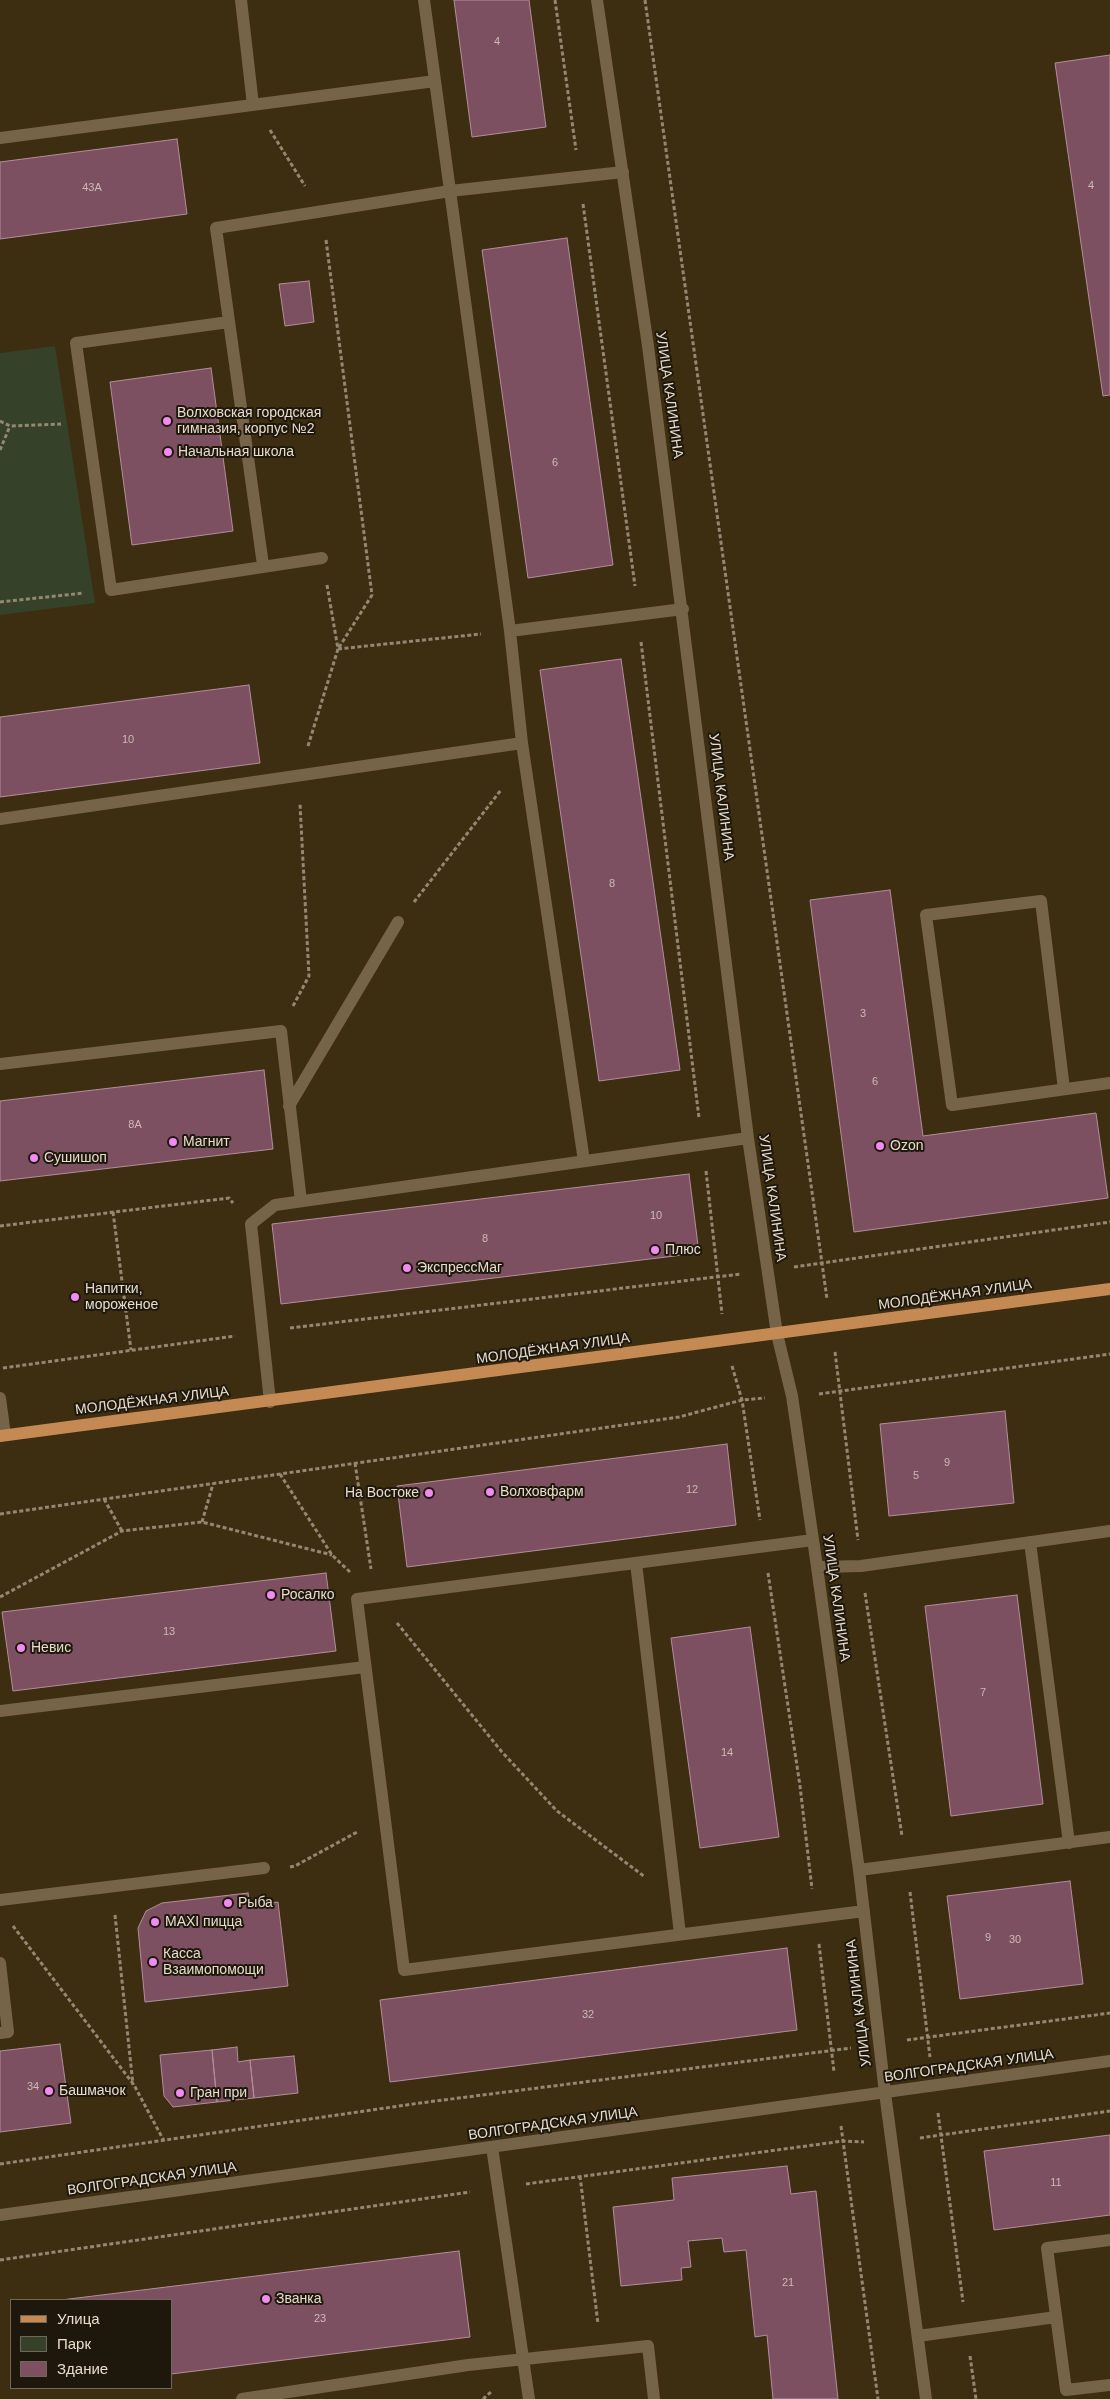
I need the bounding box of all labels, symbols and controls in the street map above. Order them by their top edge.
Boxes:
house number: 4 [494,35,500,49]
house number: 4 [1088,179,1094,193]
house number: 43А [82,181,102,195]
street label: УЛИЦА КАЛИНИНА [652,330,686,460]
place label: Волховская городская гимназия, корпус №2 [177,405,321,438]
marker: Волховская городская гимназия, корпус №2 [161,415,173,427]
place label: Начальная школа [178,444,294,460]
marker: Начальная школа [162,446,174,458]
house number: 6 [552,456,558,470]
street label: УЛИЦА КАЛИНИНА [705,732,737,862]
house number: 10 [122,733,134,747]
house number: 8 [609,877,615,891]
house number: 3 [860,1007,866,1021]
house number: 6 [872,1075,878,1089]
house number: 8А [128,1118,142,1132]
street label: УЛИЦА КАЛИНИНА [755,1133,789,1263]
place label: Магнит [183,1134,230,1150]
marker: Магнит [167,1136,179,1148]
place label: Ozon [890,1138,923,1154]
marker: Ozon [874,1140,886,1152]
place label: Сушишоп [44,1150,107,1166]
marker: Сушишоп [28,1152,40,1164]
house number: 10 [650,1209,662,1223]
house number: 8 [482,1232,488,1246]
place label: Плюс [665,1242,701,1258]
marker: Плюс [649,1244,661,1256]
place label: ЭкспрессМаг [417,1260,502,1276]
marker: ЭкспрессМаг [401,1262,413,1274]
street label: МОЛОДЁЖНАЯ УЛИЦА [877,1276,1033,1314]
place label: Напитки, мороженое [85,1281,158,1314]
marker: Напитки, мороженое [69,1291,81,1303]
street label: МОЛОДЁЖНАЯ УЛИЦА [475,1330,631,1368]
street label: МОЛОДЁЖНАЯ УЛИЦА [74,1383,230,1419]
house number: 9 [944,1456,950,1470]
house number: 5 [913,1469,919,1483]
house number: 12 [686,1483,698,1497]
place label: Волховфарм [500,1484,584,1500]
place label: На Востоке [345,1485,419,1501]
marker: Волховфарм [484,1486,496,1498]
marker: На Востоке [423,1487,435,1499]
street label: УЛИЦА КАЛИНИНА [819,1533,853,1663]
place label: Росалко [281,1587,335,1603]
marker: Росалко [265,1589,277,1601]
house number: 13 [163,1625,175,1639]
place label: Невис [31,1640,71,1656]
marker: Невис [15,1642,27,1654]
house number: 7 [980,1686,986,1700]
house number: 14 [721,1746,733,1760]
place label: Рыба [238,1895,273,1911]
marker: Рыба [222,1897,234,1909]
place label: MAXI пицца [165,1914,242,1930]
marker: MAXI пицца [149,1916,161,1928]
house number: 9 [985,1931,991,1945]
house number: 30 [1009,1933,1021,1947]
street label: УЛИЦА КАЛИНИНА [843,1938,875,2068]
place label: Касса Взаимопомощи [163,1946,264,1978]
marker: Касса Взаимопомощи [147,1956,159,1968]
house number: 32 [582,2008,594,2022]
street label: ВОЛГОГРАДСКАЯ УЛИЦА [883,2046,1055,2086]
house number: 34 [27,2080,39,2094]
place label: Башмачок [59,2083,126,2099]
marker: Башмачок [43,2085,55,2097]
place label: Гран при [190,2085,247,2101]
marker: Гран при [174,2087,186,2099]
street label: ВОЛГОГРАДСКАЯ УЛИЦА [467,2104,639,2144]
street label: ВОЛГОГРАДСКАЯ УЛИЦА [66,2159,238,2199]
house number: 11 [1050,2176,1062,2190]
house number: 21 [782,2276,794,2290]
place label: Званка [276,2291,321,2307]
marker: Званка [260,2293,272,2305]
legend [10,2299,172,2389]
text: Улица [57,2310,100,2327]
house number: 23 [314,2312,326,2326]
text: Парк [57,2335,91,2352]
text: Здание [57,2360,108,2377]

